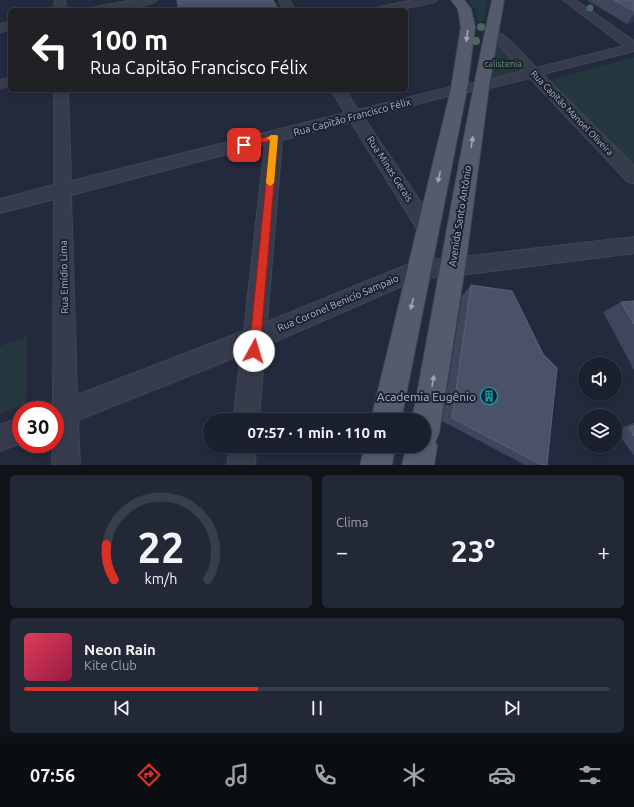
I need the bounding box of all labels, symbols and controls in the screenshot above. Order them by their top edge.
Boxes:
icon: left [24,24,76,76]
text: 100 m [90,24,168,55]
one-way arrow [464,30,470,42]
text: Rua Capitão Francisco Félix [90,57,308,77]
park label: calistenia [484,59,522,69]
street label: Rua Capitão Manoel Oliveira [529,69,615,157]
street label: Rua Capitão Francisco Félix [292,96,412,138]
pin [227,128,261,162]
icon: arrive [233,134,255,156]
street label: Rua Minas Gerais [365,134,415,204]
one-way arrow [469,136,475,148]
street label: Avenida Santo Antônio [447,164,473,267]
one-way arrow [435,171,441,183]
street label: Rua Emídio Lima [58,240,70,314]
street label: Rua Coronel Benicío Sampaio [276,272,400,334]
one-way arrow [408,298,414,310]
position arrow [233,330,275,372]
map controls [578,357,622,453]
button: sound [578,357,622,401]
one-way arrow [430,375,436,387]
building icon: Academia Eugênio [479,386,499,406]
place label: Academia Eugênio [377,390,476,403]
speed limit sign: 30 [12,401,64,453]
button: layers [578,409,622,453]
text: 07:57 · 1 min · 110 m [248,424,386,441]
text: Clima [336,515,368,529]
text: 22 [138,523,184,570]
text: 23° [451,534,495,568]
text: − [336,539,348,564]
text: + [598,539,610,564]
text: km/h [145,570,177,586]
text: Neon Rain [84,641,156,658]
text: Kite Club [84,658,137,672]
icon: previous [111,697,133,719]
icon: pause [306,697,328,719]
icon: next [501,697,523,719]
icon: directions [135,761,163,789]
icon: music [223,761,251,789]
icon: phone [311,761,339,789]
icon: climate [400,761,428,789]
icon: car [488,761,516,789]
icon: filters [576,761,604,789]
text: 07:56 [30,765,75,785]

